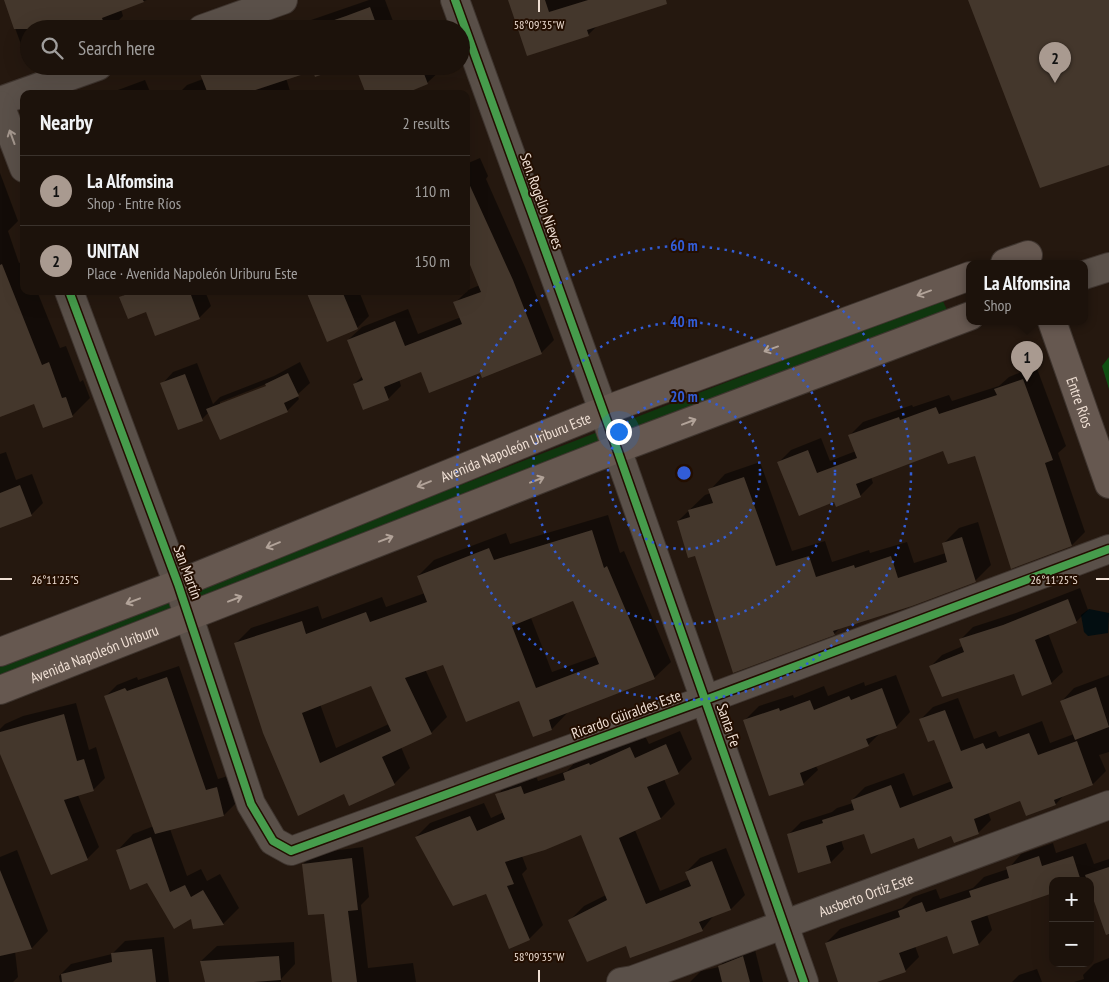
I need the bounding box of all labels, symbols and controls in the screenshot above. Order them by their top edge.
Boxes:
text: 58°09'35"W [514,17,564,32]
search box [20,20,470,75]
icon: search [38,34,66,62]
text: Search here [78,36,155,60]
pin: 2 [1039,42,1071,83]
text: Nearby [40,109,93,136]
text: 2 results [403,113,450,133]
one-way arrow [7,129,16,145]
street label: Sen. Rogelio Nieves [516,150,568,252]
text: La Alfomsina [87,169,174,193]
text: 1 [52,181,60,201]
text: 110 m [415,181,450,201]
text: Shop · Entre Ríos [87,193,181,213]
text: 60 m [670,236,698,255]
text: UNITAN [87,239,139,263]
text: 2 [52,251,60,271]
text: 150 m [415,251,450,271]
popup [966,260,1088,325]
text: Place · Avenida Napoleón Uriburu Este [87,263,298,283]
text: La Alfomsina [984,271,1070,295]
one-way arrow [917,289,932,298]
text: Shop [984,295,1011,315]
text: 40 m [670,312,698,331]
pin: 1 [1011,341,1043,382]
one-way arrow [764,345,780,354]
street label: Entre Ríos [1063,374,1098,430]
text: 20 m [670,387,698,406]
street label: Avenida Napoleón Uriburu Este [437,407,594,486]
one-way arrow [681,417,696,426]
your location [606,419,632,445]
centre of rings [675,464,693,482]
one-way arrow [529,475,544,485]
one-way arrow [417,480,432,489]
one-way arrow [378,534,393,544]
one-way arrow [266,541,282,550]
street label: San Martín [169,542,207,602]
text: 26°11'25"S [31,572,79,587]
text: 26°11'25"S [1030,572,1078,587]
one-way arrow [227,593,242,602]
one-way arrow [125,597,141,606]
street label: Avenida Napoleón Uriburu [27,620,161,687]
street label: Ricardo Güiraldes Este [568,685,684,743]
street label: Santa Fe [713,701,745,749]
street label: Ausberto Ortiz Este [816,868,916,921]
map controls [1049,877,1094,967]
button: + [1049,877,1094,922]
button: − [1049,922,1094,967]
text: 58°09'35"W [514,949,564,964]

